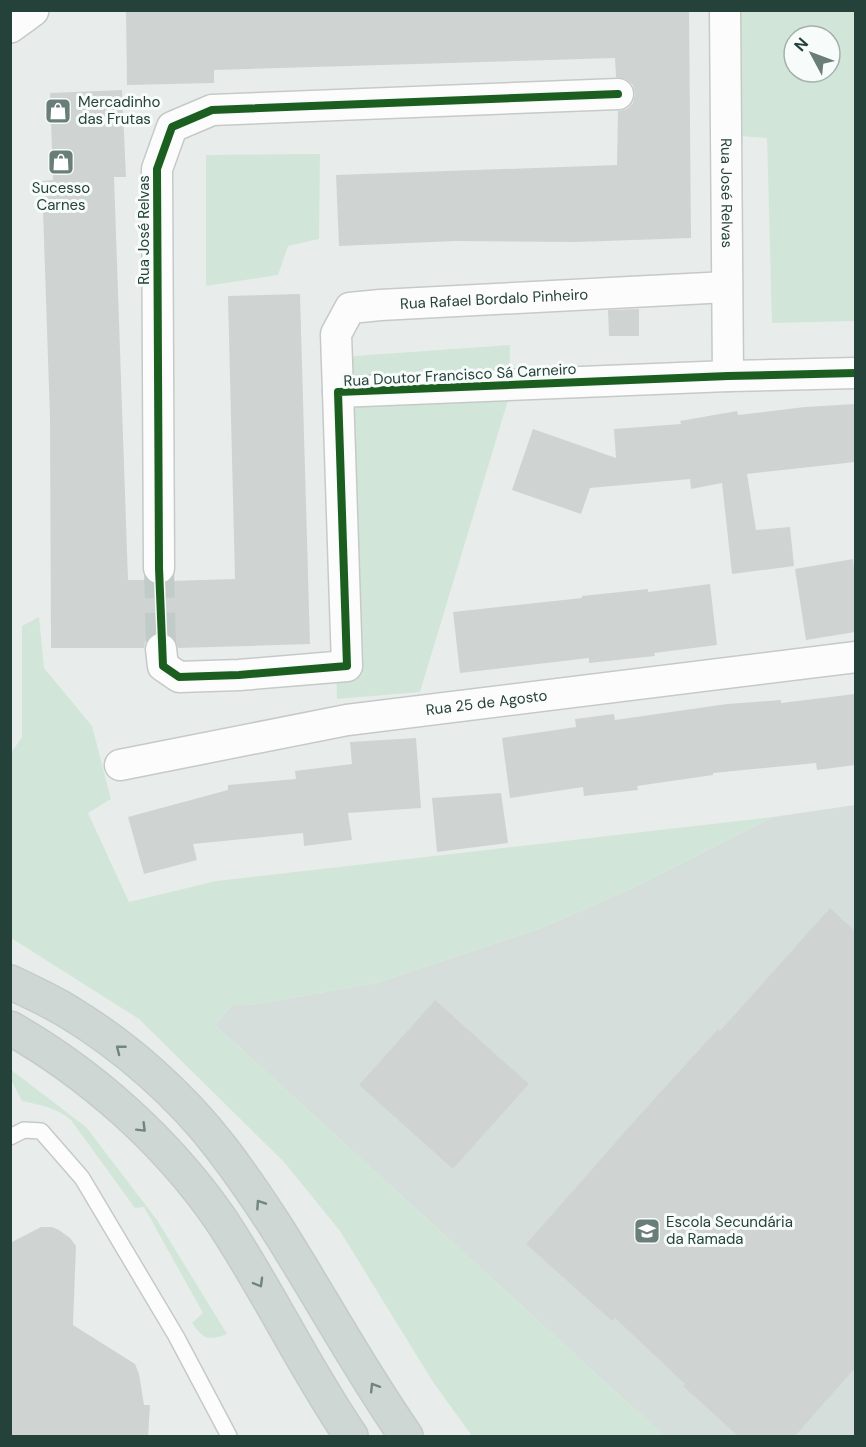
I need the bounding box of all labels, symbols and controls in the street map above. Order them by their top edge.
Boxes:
north arrow [782,24,842,84]
text: N [789,33,813,56]
place label: Mercadinho das Frutas [78,92,160,129]
shop icon: Mercadinho das Frutas [43,96,73,126]
street label: Rua José Relvas [716,138,737,248]
shop icon: Sucesso Carnes [46,147,76,177]
street label: Rua José Relvas [134,175,154,285]
place label: Sucesso Carnes [32,178,90,215]
street label: Rua Rafael Bordalo Pinheiro [400,284,589,314]
street label: Rua Doutor Francisco Sá Carneiro [343,359,577,391]
street label: Rua 25 de Agosto [425,685,548,720]
one-way arrow [116,1045,127,1056]
one-way arrow [134,1121,145,1132]
one-way arrow [257,1199,268,1210]
place label: Escola Secundária da Ramada [666,1212,793,1249]
school or university icon: Escola Secundária da Ramada [632,1216,662,1246]
one-way arrow [252,1277,263,1287]
one-way arrow [370,1383,381,1394]

